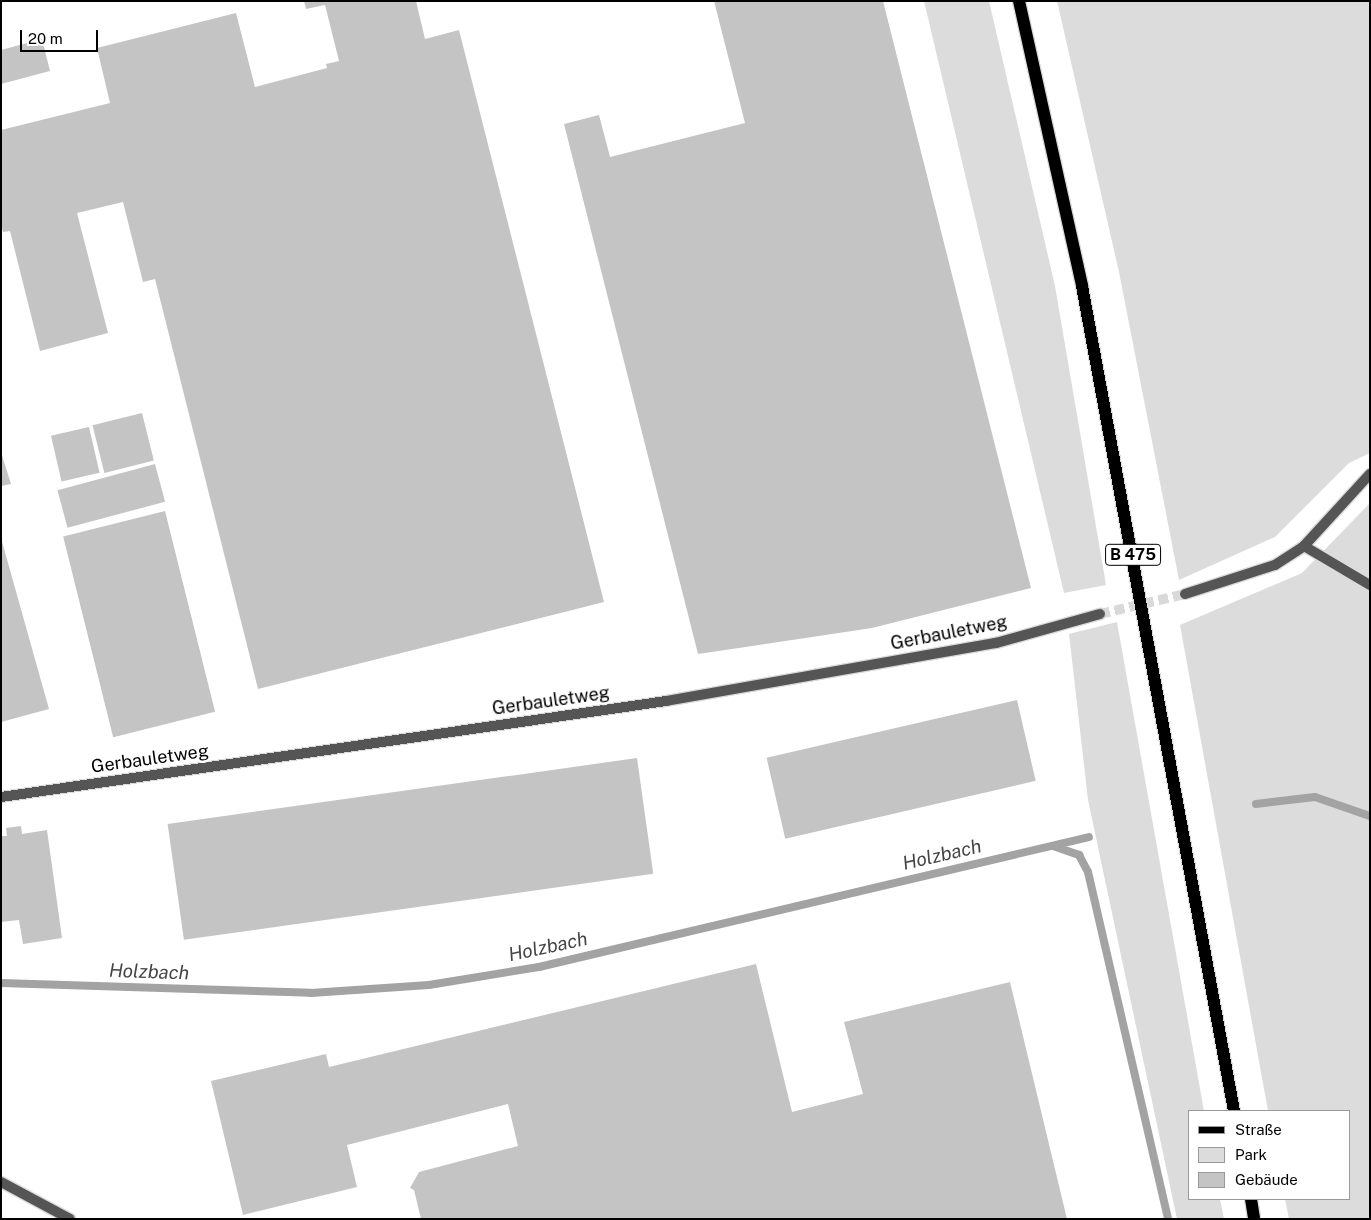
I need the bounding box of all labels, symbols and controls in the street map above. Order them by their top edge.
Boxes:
scale bar [22,20,100,52]
text: 20 m [28,30,63,47]
road number: B 475 [1104,542,1162,568]
street label: Gerbauletweg [889,611,1009,655]
street label: Gerbauletweg [491,682,611,720]
street label: Gerbauletweg [90,740,210,778]
water label: Holzbach [900,835,984,875]
water label: Holzbach [506,927,590,967]
water label: Holzbach [108,959,190,985]
legend [1188,1110,1351,1200]
text: Straße [1235,1121,1282,1138]
text: Park [1235,1146,1267,1163]
text: Gebäude [1235,1171,1298,1188]

